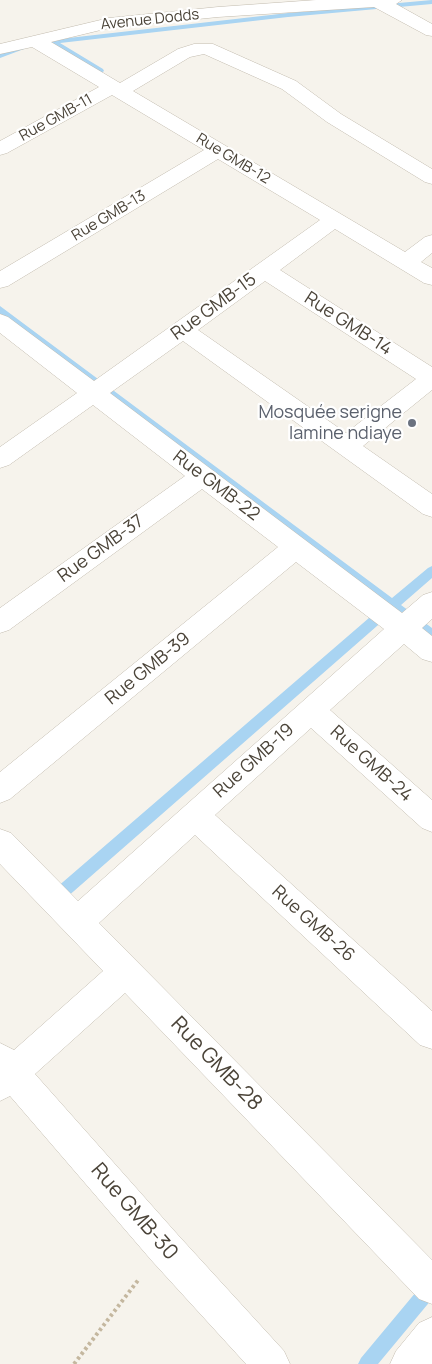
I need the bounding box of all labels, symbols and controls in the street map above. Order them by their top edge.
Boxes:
street label: Avenue Dodds [100,6,200,34]
street label: Rue GMB-11 [16,91,96,145]
street label: Rue GMB-12 [193,130,273,188]
street label: Rue GMB-13 [69,187,149,245]
street label: Rue GMB-15 [167,269,261,345]
street label: Rue GMB-14 [300,288,396,360]
place label: Mosquée serigne lamine ndiaye [258,402,402,444]
marker: Mosquée serigne lamine ndiaye [406,417,418,429]
street label: Rue GMB-22 [168,446,264,526]
street label: Rue GMB-37 [54,511,148,587]
street label: Rue GMB-39 [101,628,195,710]
street label: Rue GMB-19 [209,719,299,803]
street label: Rue GMB-24 [325,721,417,807]
street label: Rue GMB-26 [267,881,359,967]
street label: Rue GMB-28 [165,1012,267,1116]
street label: Rue GMB-30 [85,1158,183,1266]

